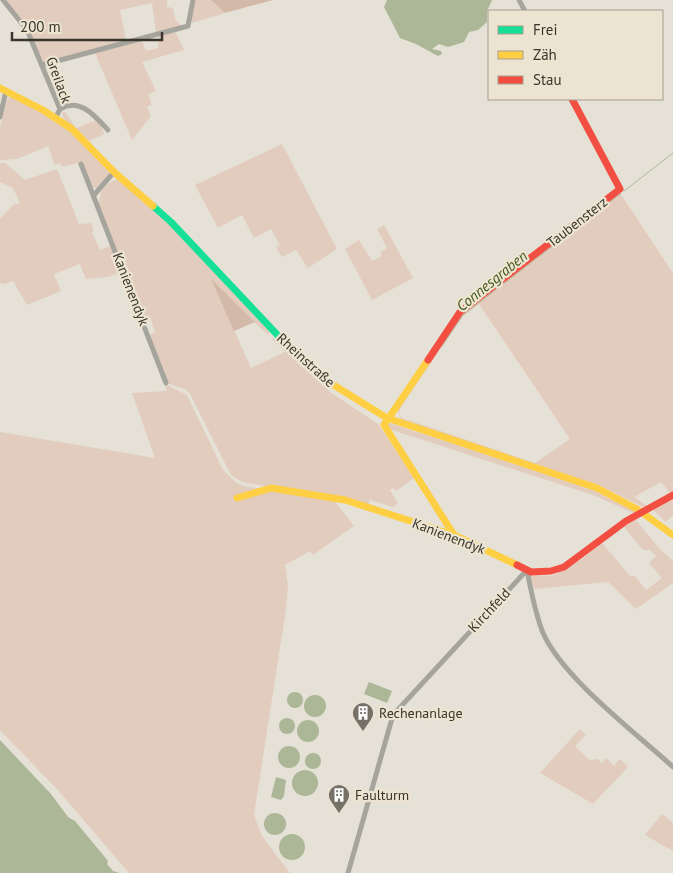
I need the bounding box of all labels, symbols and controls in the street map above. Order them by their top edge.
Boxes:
scale bar [12,10,162,42]
legend [488,10,663,100]
text: 200 m [20,17,61,36]
text: Frei [533,20,558,39]
text: Zäh [533,45,557,64]
street label: Greilack [42,54,76,106]
text: Stau [533,70,562,89]
street label: Taubensterz [543,193,611,251]
water label: Connesgraben [452,246,531,315]
street label: Kanienendyk [109,250,153,328]
street label: Rheinstraße [273,329,339,391]
street label: Kanienendyk [410,514,488,558]
street label: Kirchfeld [464,584,514,636]
building icon: Rechenanlage [351,701,375,732]
place label: Rechenanlage [379,704,463,722]
building icon: Faulturm [327,783,351,814]
place label: Faulturm [355,786,409,804]

